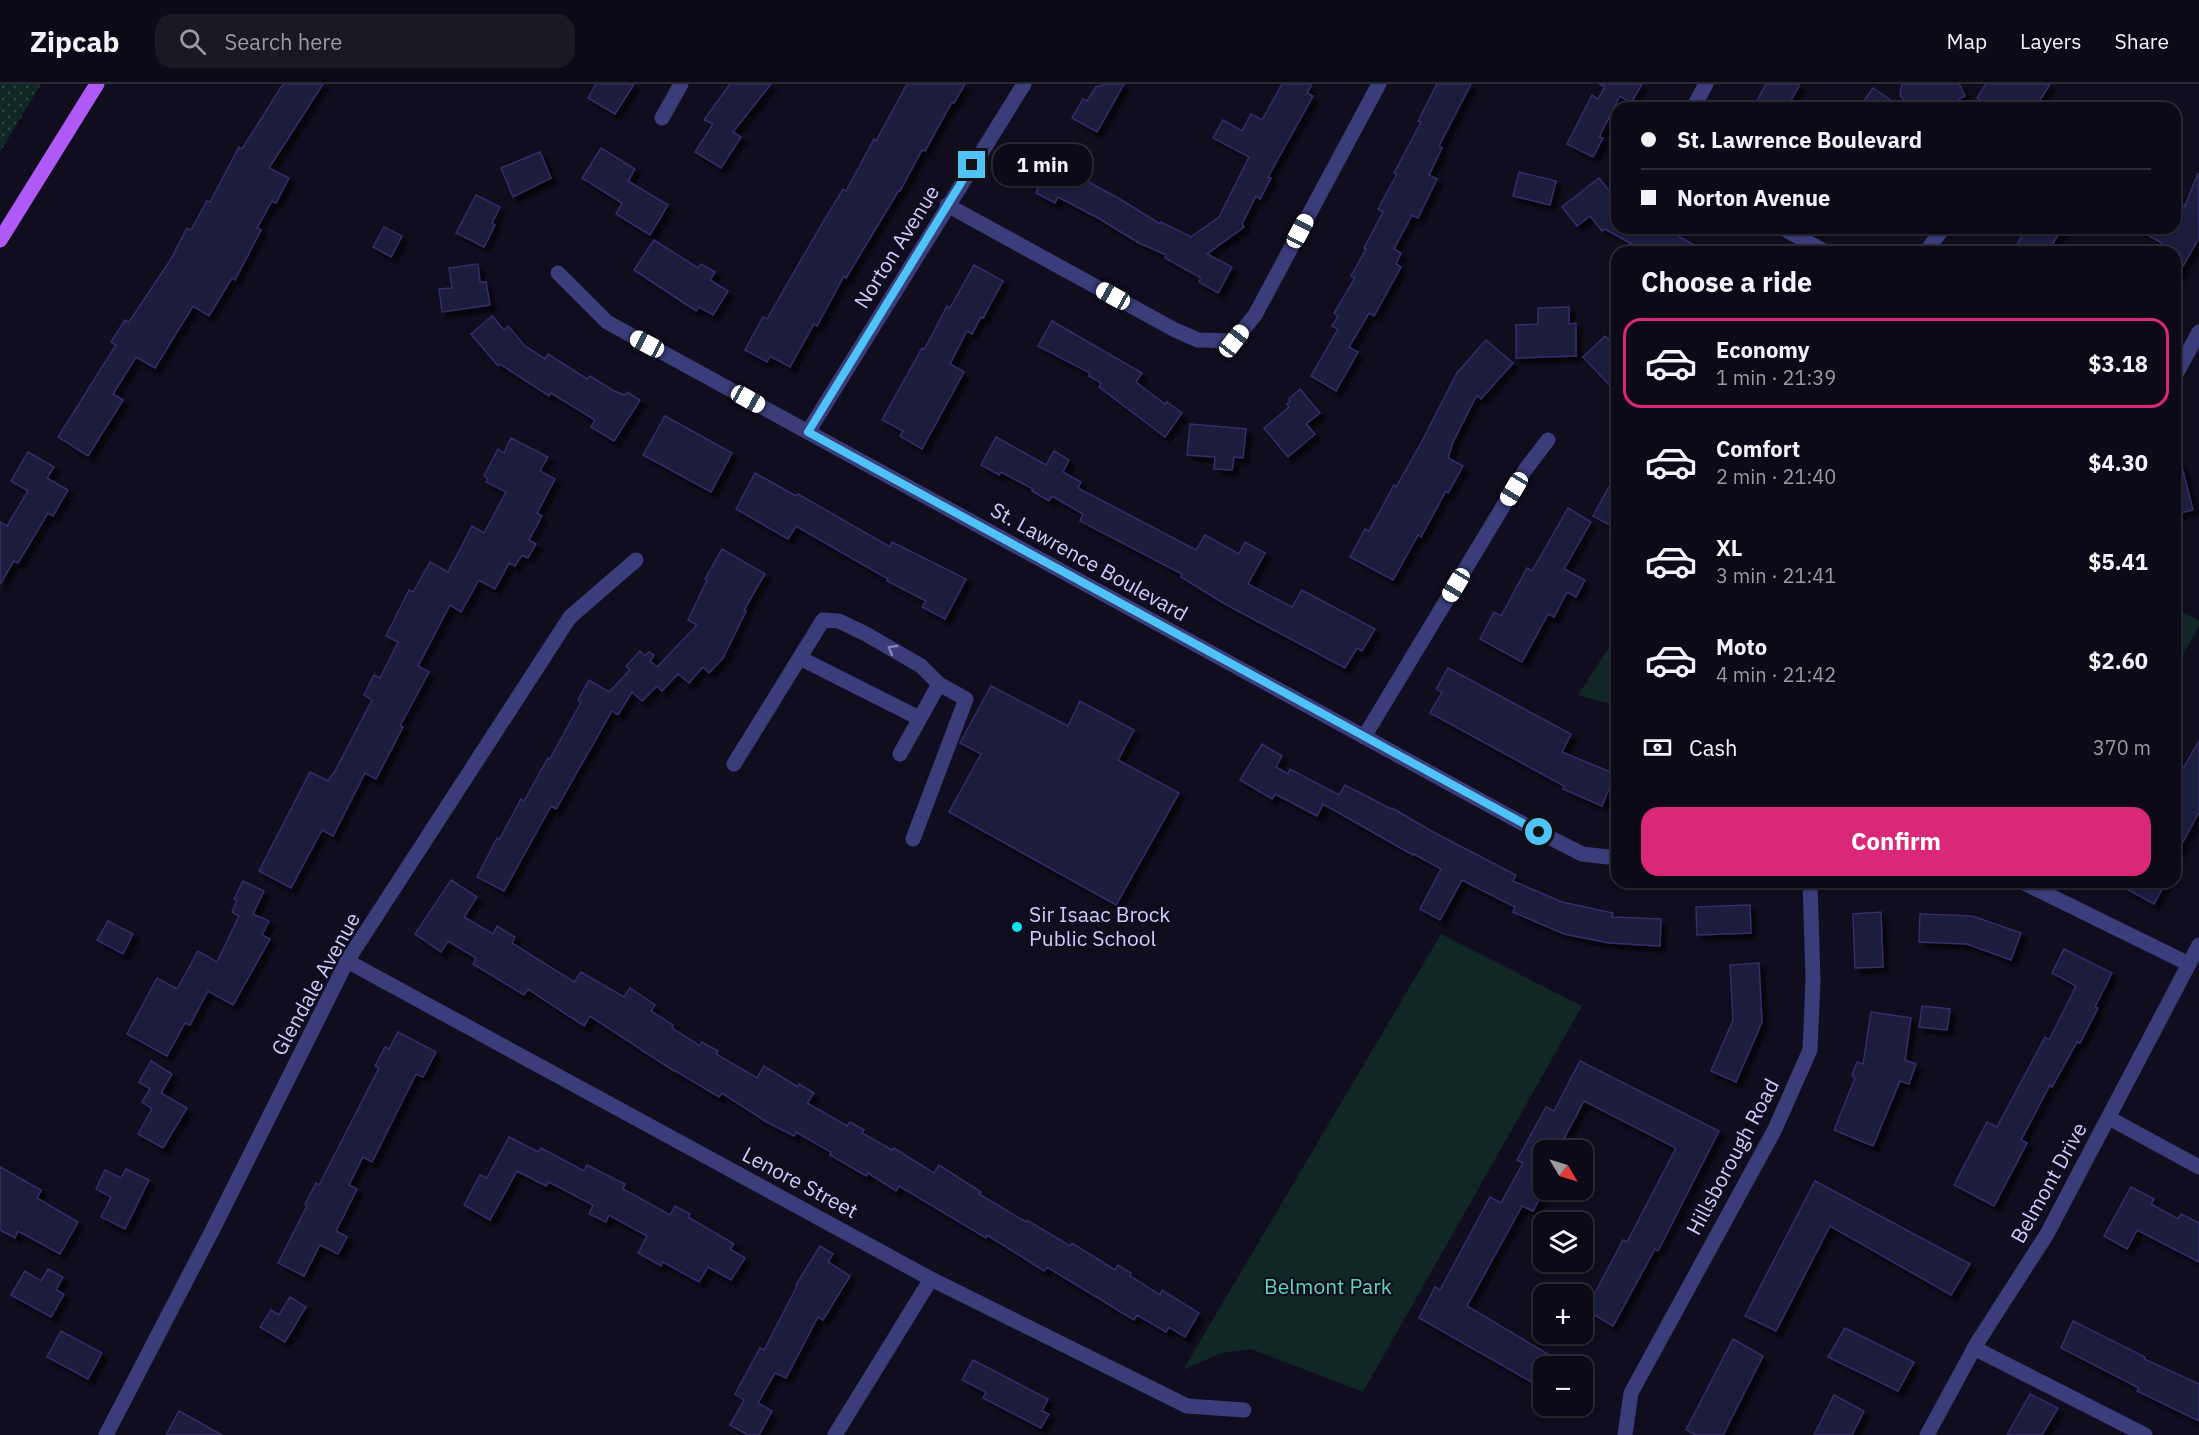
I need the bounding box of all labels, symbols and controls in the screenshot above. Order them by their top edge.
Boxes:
search box [155,14,575,68]
text: Zipcab [30,23,119,60]
icon: search [176,25,209,58]
text: Search here [224,27,342,56]
text: Map [1947,27,1987,55]
text: Layers [2020,27,2082,55]
text: Share [2115,27,2169,55]
text: St. Lawrence Boulevard [1677,125,1922,154]
callout: 1 min [993,144,1092,186]
route end [958,151,985,178]
text: 1 min [1016,151,1069,178]
street label: Norton Avenue [847,179,945,313]
text: Norton Avenue [1677,183,1830,212]
car [1284,211,1316,251]
text: Choose a ride [1641,264,1812,299]
car [1093,279,1133,313]
car [1216,321,1252,361]
car [627,328,667,360]
text: Economy [1716,335,1810,364]
icon: car [1644,336,1698,390]
text: $3.18 [2088,349,2148,378]
text: 1 min · 21:39 [1716,364,1836,391]
car [728,382,768,416]
text: Comfort [1716,434,1800,463]
icon: car [1644,435,1698,489]
text: $4.30 [2088,448,2148,477]
text: 2 min · 21:40 [1716,463,1836,490]
car [1497,469,1531,509]
street label: St. Lawrence Boulevard [986,495,1193,627]
text: XL [1716,533,1742,562]
icon: car [1644,534,1698,588]
text: $5.41 [2088,547,2148,576]
text: 3 min · 21:41 [1716,562,1836,589]
car [1439,565,1473,605]
text: Moto [1716,632,1767,661]
icon: car [1644,633,1698,687]
one-way arrow [888,645,899,657]
text: $2.60 [2088,646,2148,675]
text: 4 min · 21:42 [1716,661,1836,688]
icon: cash [1641,731,1674,764]
text: Cash [1689,733,1738,762]
text: 370 m [2093,734,2151,761]
button: Confirm [1641,807,2151,876]
route start [1525,818,1552,845]
place label: Sir Isaac Brock Public School [1029,900,1170,952]
street label: Glendale Avenue [264,907,366,1060]
marker: Sir Isaac Brock Public School [1010,920,1024,934]
street label: Hillsborough Road [1679,1074,1785,1240]
street label: Belmont Drive [2003,1117,2093,1248]
street label: Lenore Street [738,1140,863,1224]
north arrow [1533,1140,1593,1200]
map controls [1533,1140,1593,1416]
button: layers [1533,1212,1593,1272]
park label: Belmont Park [1264,1272,1392,1300]
button: + [1533,1284,1593,1344]
button: − [1533,1356,1593,1416]

